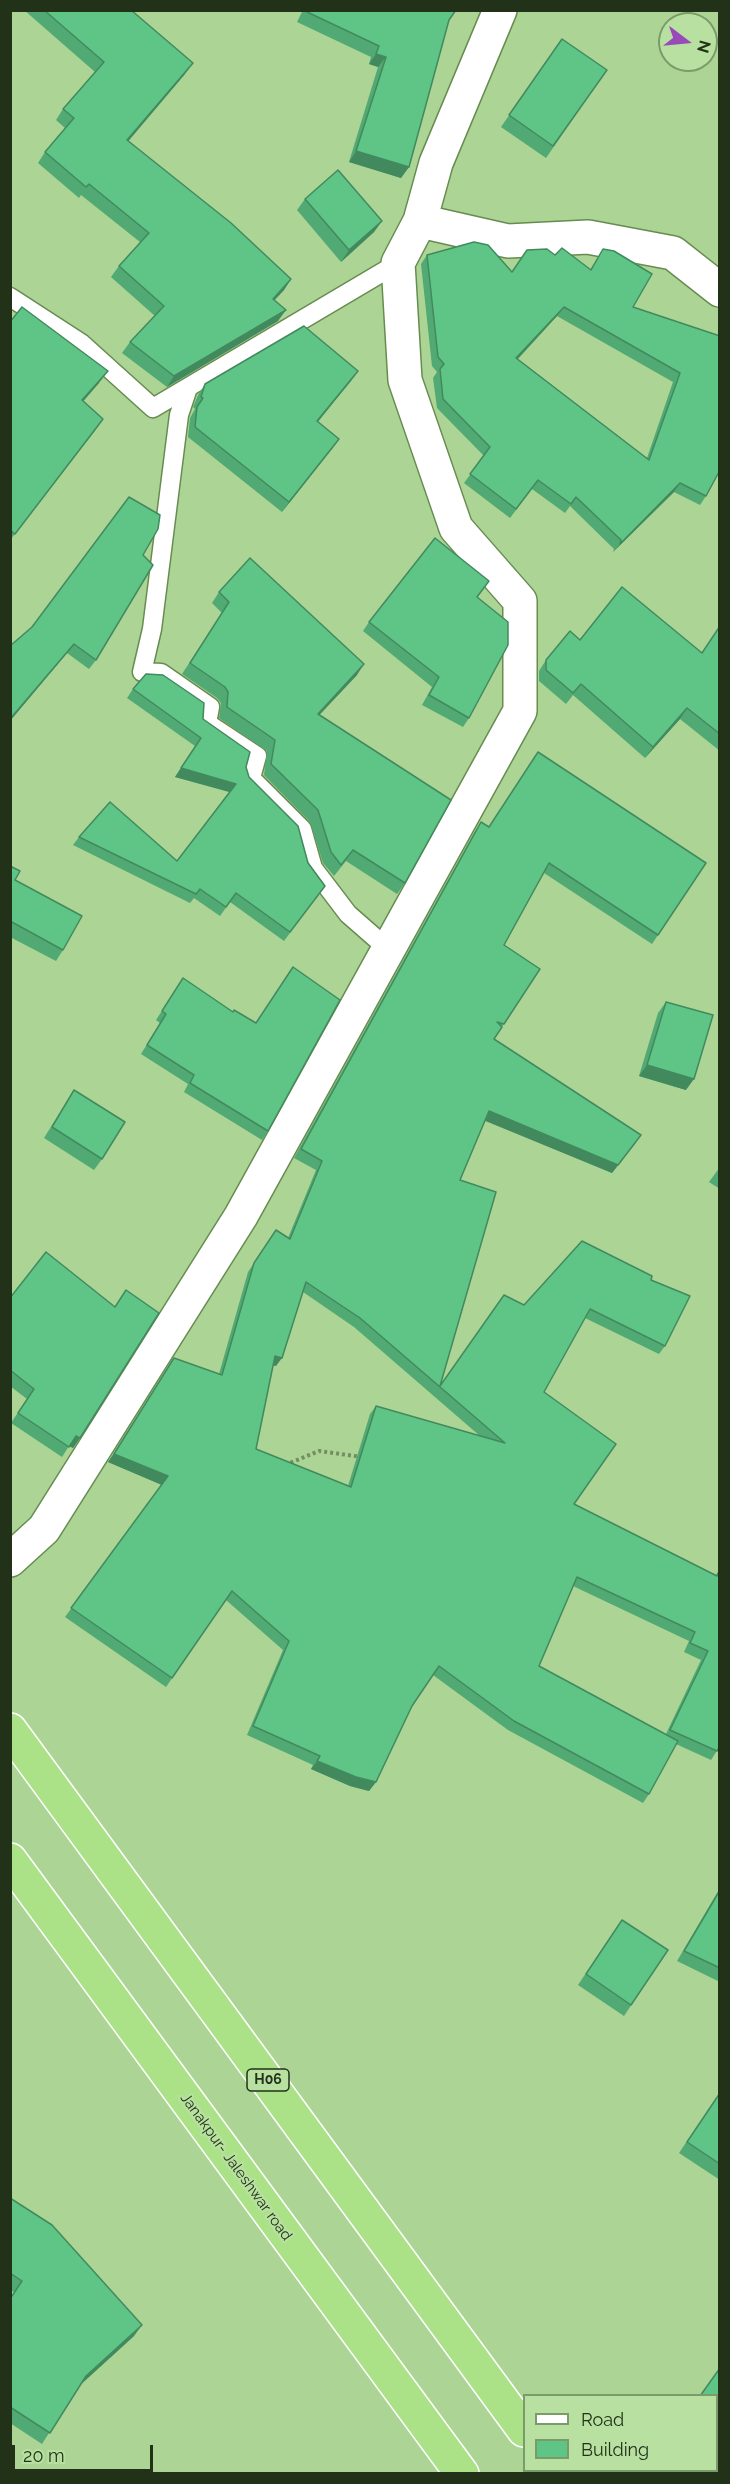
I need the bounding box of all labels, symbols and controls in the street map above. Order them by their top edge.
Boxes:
north arrow [658,12,718,72]
text: N [693,38,715,55]
road number: H06 [247,2069,289,2091]
street label: Janakpur- Jaleshwar road [176,2090,296,2244]
legend [523,2394,718,2472]
text: Road [581,2409,624,2430]
scale bar [15,2433,156,2471]
text: Building [581,2439,649,2460]
text: 20 m [23,2445,65,2466]

